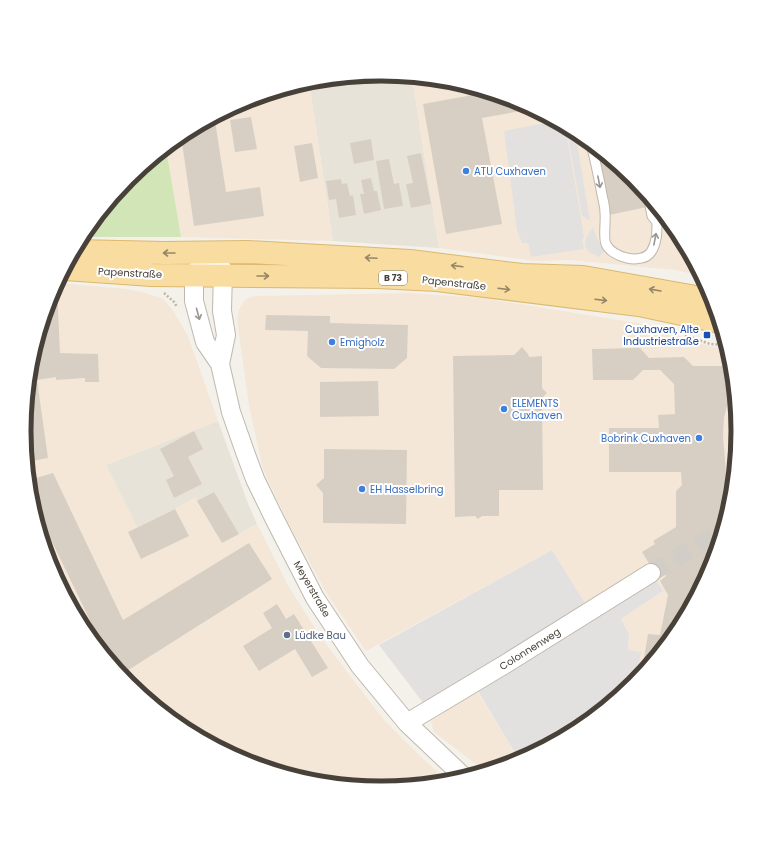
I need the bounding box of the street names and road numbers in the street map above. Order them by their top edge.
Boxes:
street label: Papenstraße [98,264,162,282]
road number: B 73 [379,271,407,285]
street label: Papenstraße [421,272,487,294]
street label: Meyerstraße [290,558,334,620]
street label: Colonnenweg [497,624,563,674]

